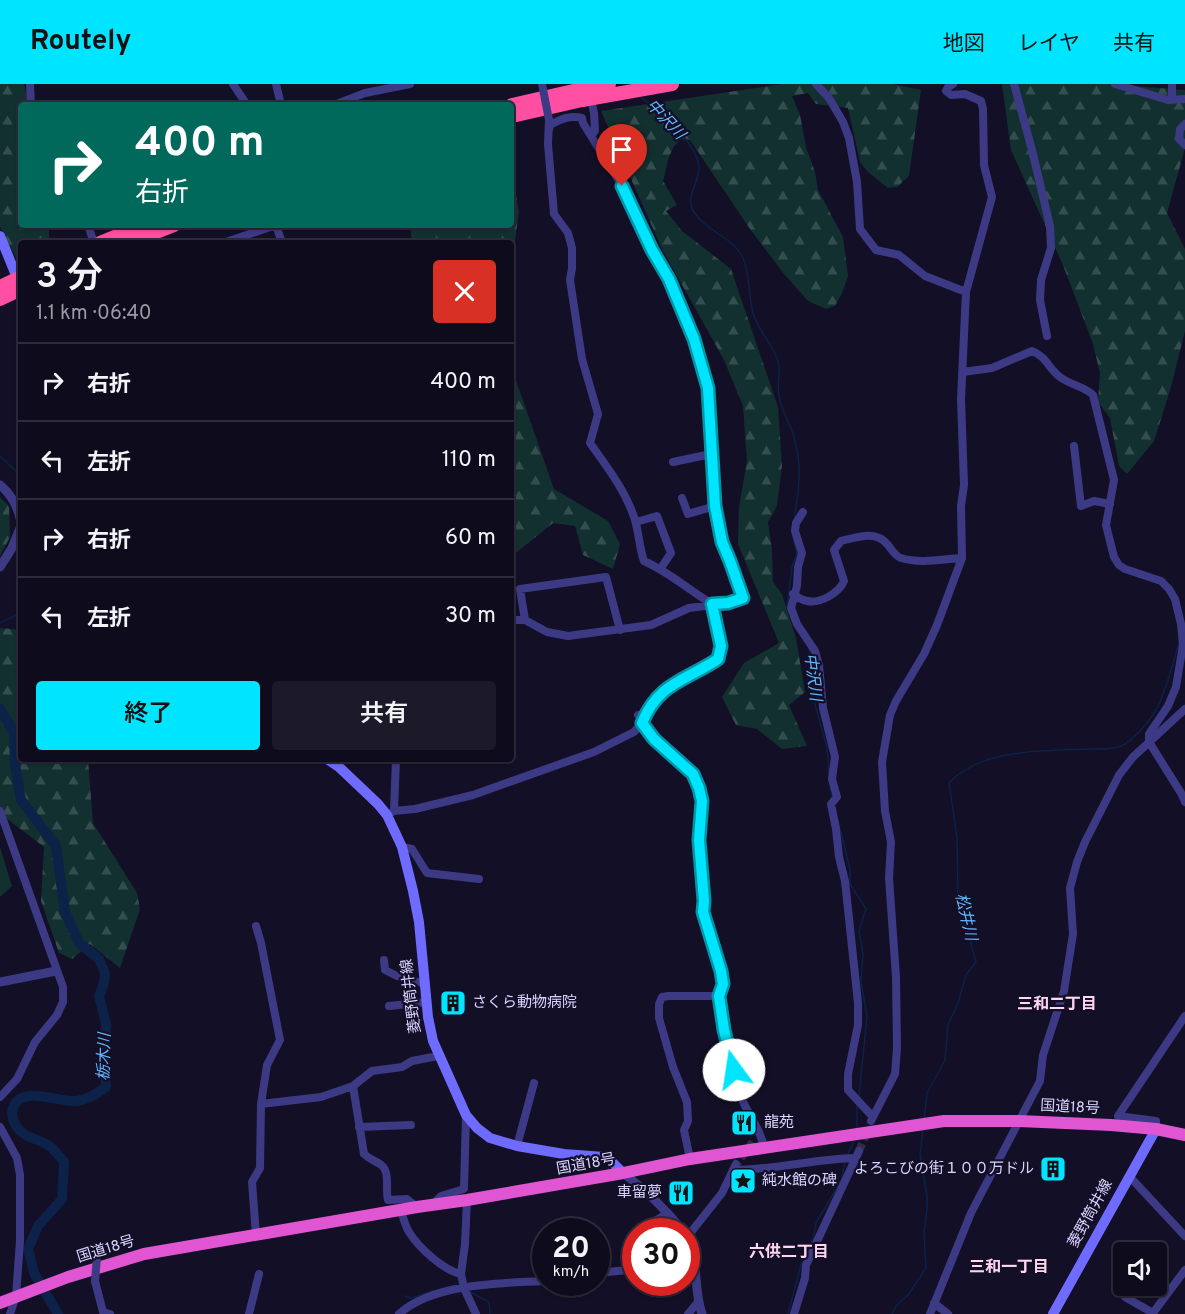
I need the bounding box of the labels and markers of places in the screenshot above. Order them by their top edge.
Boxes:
pin [596,124,647,186]
building icon: さくら動物病院 [438,988,468,1018]
place label: さくら動物病院 [472,994,577,1013]
restaurant icon: 龍苑 [729,1108,759,1138]
place label: 龍苑 [764,1114,794,1133]
building icon: よろこびの街１００万ドル [1038,1154,1068,1184]
place label: よろこびの街１００万ドル [854,1160,1034,1179]
place icon: 純水館の碑 [728,1166,758,1196]
place label: 純水館の碑 [762,1172,837,1191]
restaurant icon: 車留夢 [666,1178,696,1208]
place label: 車留夢 [617,1184,662,1203]

